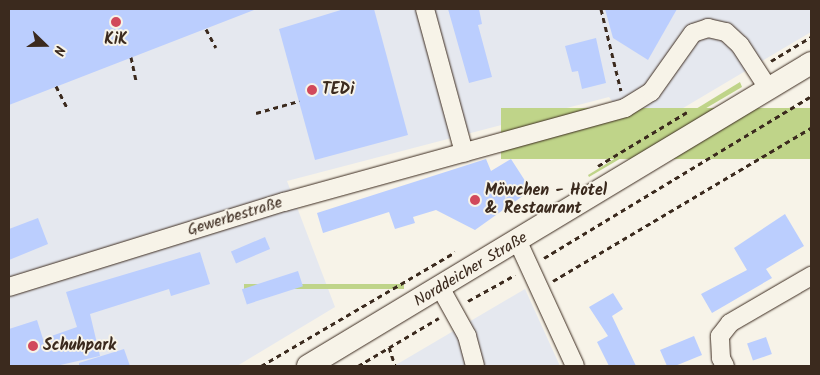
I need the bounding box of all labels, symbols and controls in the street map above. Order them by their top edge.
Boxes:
marker: KiK [110,16,122,28]
north arrow [20,20,70,70]
place label: KiK [104,30,128,50]
text: N [47,42,71,59]
place label: TEDi [322,80,354,100]
marker: TEDi [306,84,318,96]
place label: Möwchen - Hotel & Restaurant [485,181,607,219]
street label: Gewerbestraße [185,193,285,241]
marker: Möwchen - Hotel & Restaurant [469,194,481,206]
street label: Norddeicher Straße [411,229,531,311]
place label: Schuhpark [43,336,116,356]
marker: Schuhpark [27,340,39,352]

